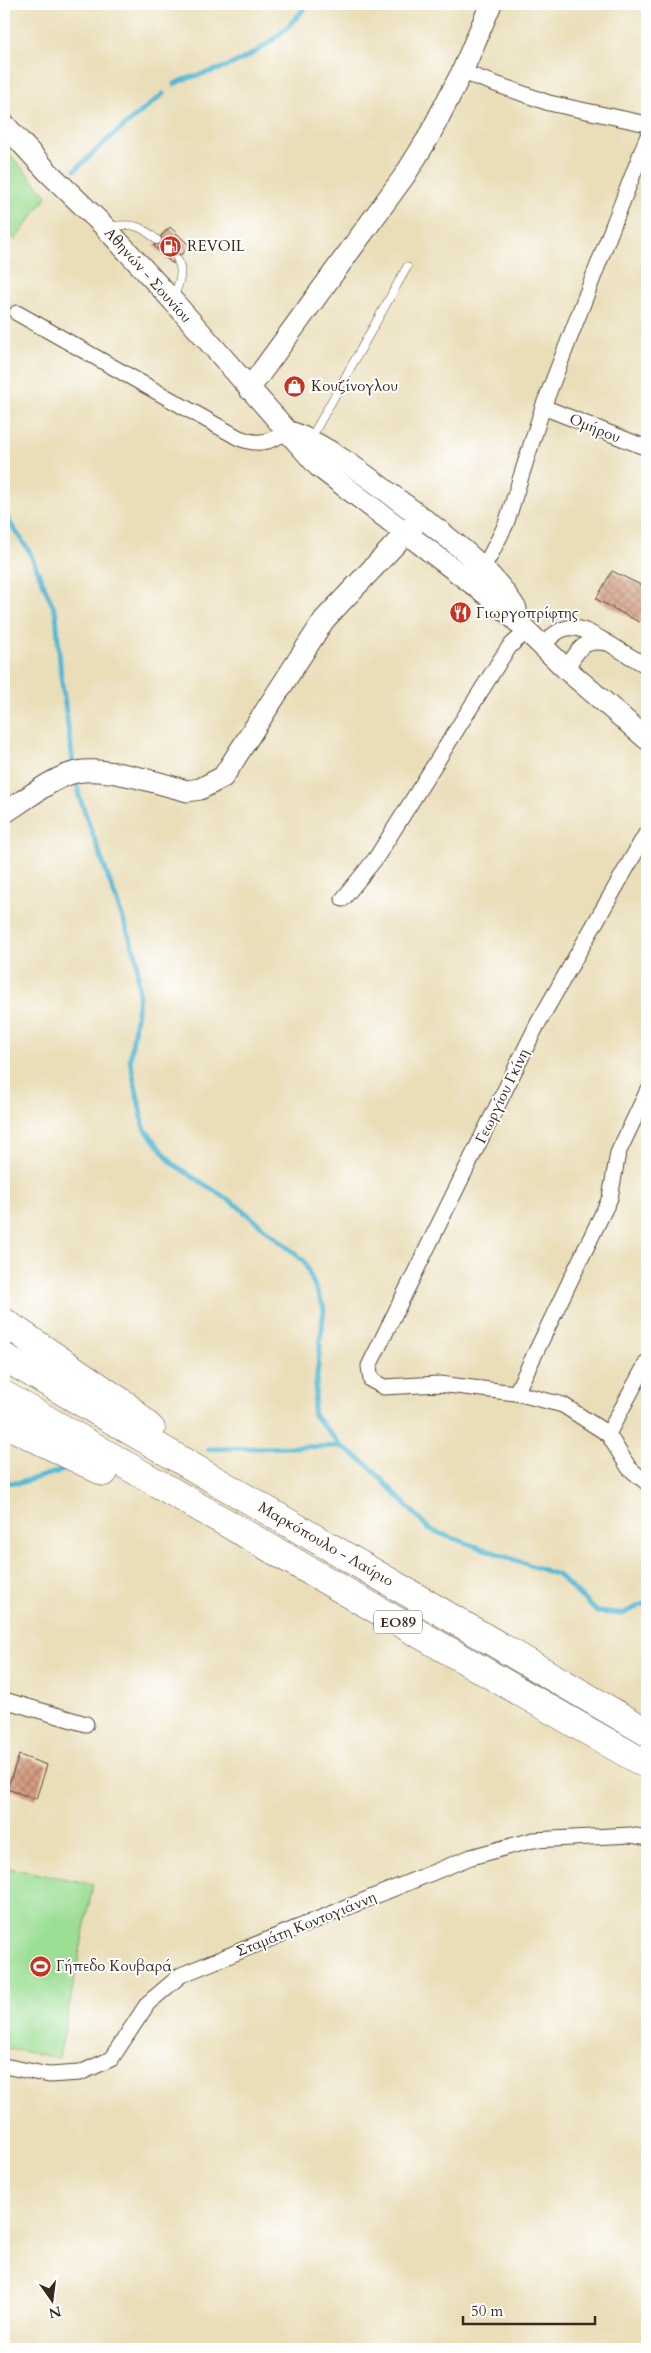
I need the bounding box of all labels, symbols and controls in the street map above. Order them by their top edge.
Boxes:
street label: Αθηνών - Σουνίου [100,223,196,327]
fuel station icon: REVOIL [159,234,183,258]
place label: REVOIL [187,236,246,256]
shop icon: Κουζίνογλου [283,374,307,398]
place label: Κουζίνογλου [311,376,398,396]
street label: Ομήρου [566,409,624,447]
restaurant icon: Γιωργοπρίφτης [448,601,472,625]
place label: Γιωργοπρίφτης [476,603,579,623]
street label: Γεωργίου Γκίνη [470,1045,534,1147]
street label: Μαρκόπουλο - Λαύριο [255,1497,397,1591]
road number: ΕΟ89 [374,1610,422,1634]
street label: Σταμάτη Κοντογιάννη [233,1887,379,1961]
sports icon: Γήπεδο Κουβαρά [28,1954,52,1978]
place label: Γήπεδο Κουβαρά [56,1956,172,1976]
north arrow [28,2276,78,2326]
scale bar [463,2293,596,2325]
text: N [47,2301,63,2323]
text: 50 m [471,2301,503,2321]

